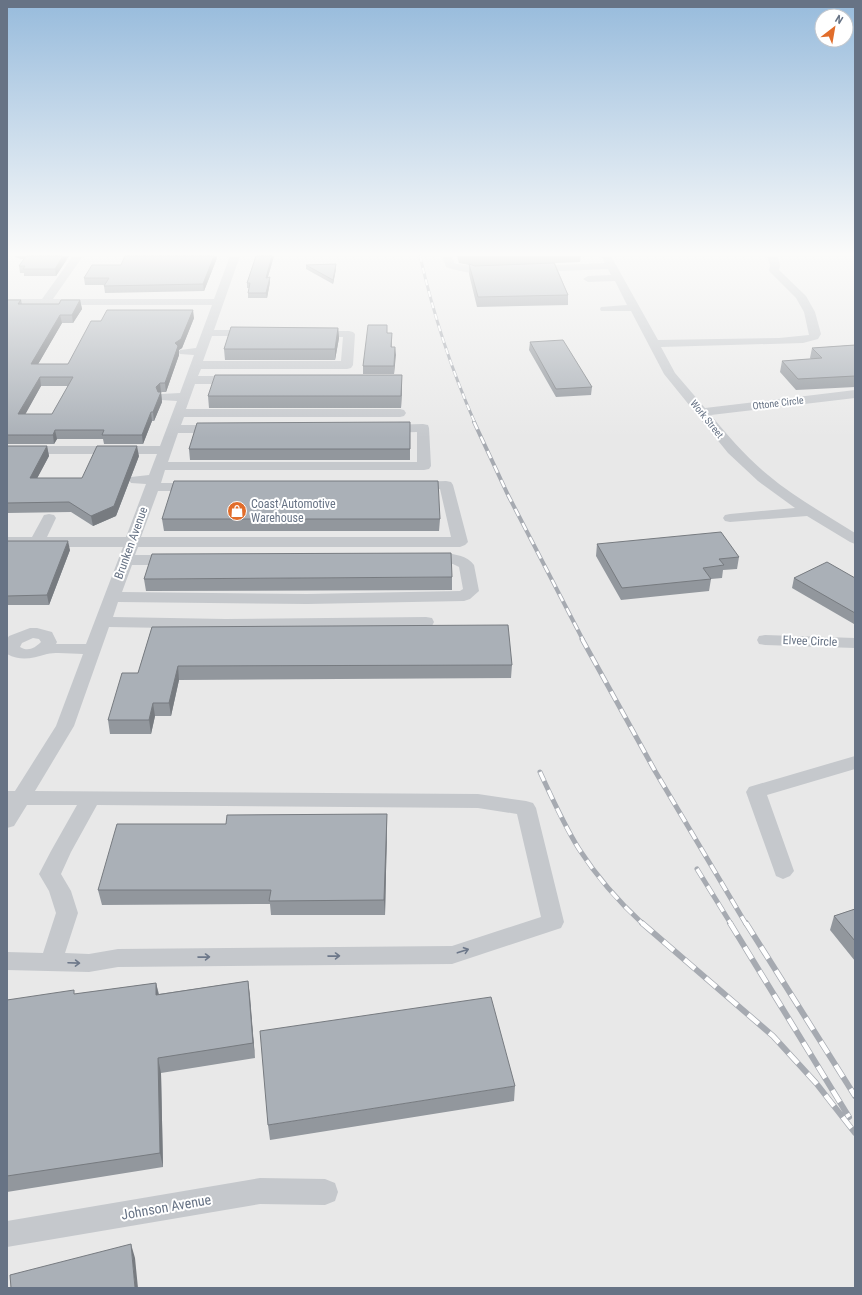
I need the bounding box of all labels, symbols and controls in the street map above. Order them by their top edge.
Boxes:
north arrow [814,8,854,48]
text: N [833,13,845,27]
street label: Ottone Circle [752,394,804,412]
street label: Work Street [688,398,726,440]
place label: Coast Automotive Warehouse [251,497,336,525]
shop icon: Coast Automotive Warehouse [226,500,248,522]
street label: Brunken Avenue [111,505,151,581]
street label: Elvee Circle [782,633,838,649]
one-way arrow [456,947,469,954]
one-way arrow [327,952,340,960]
one-way arrow [197,953,210,961]
one-way arrow [67,959,80,966]
street label: Johnson Avenue [120,1191,213,1223]

